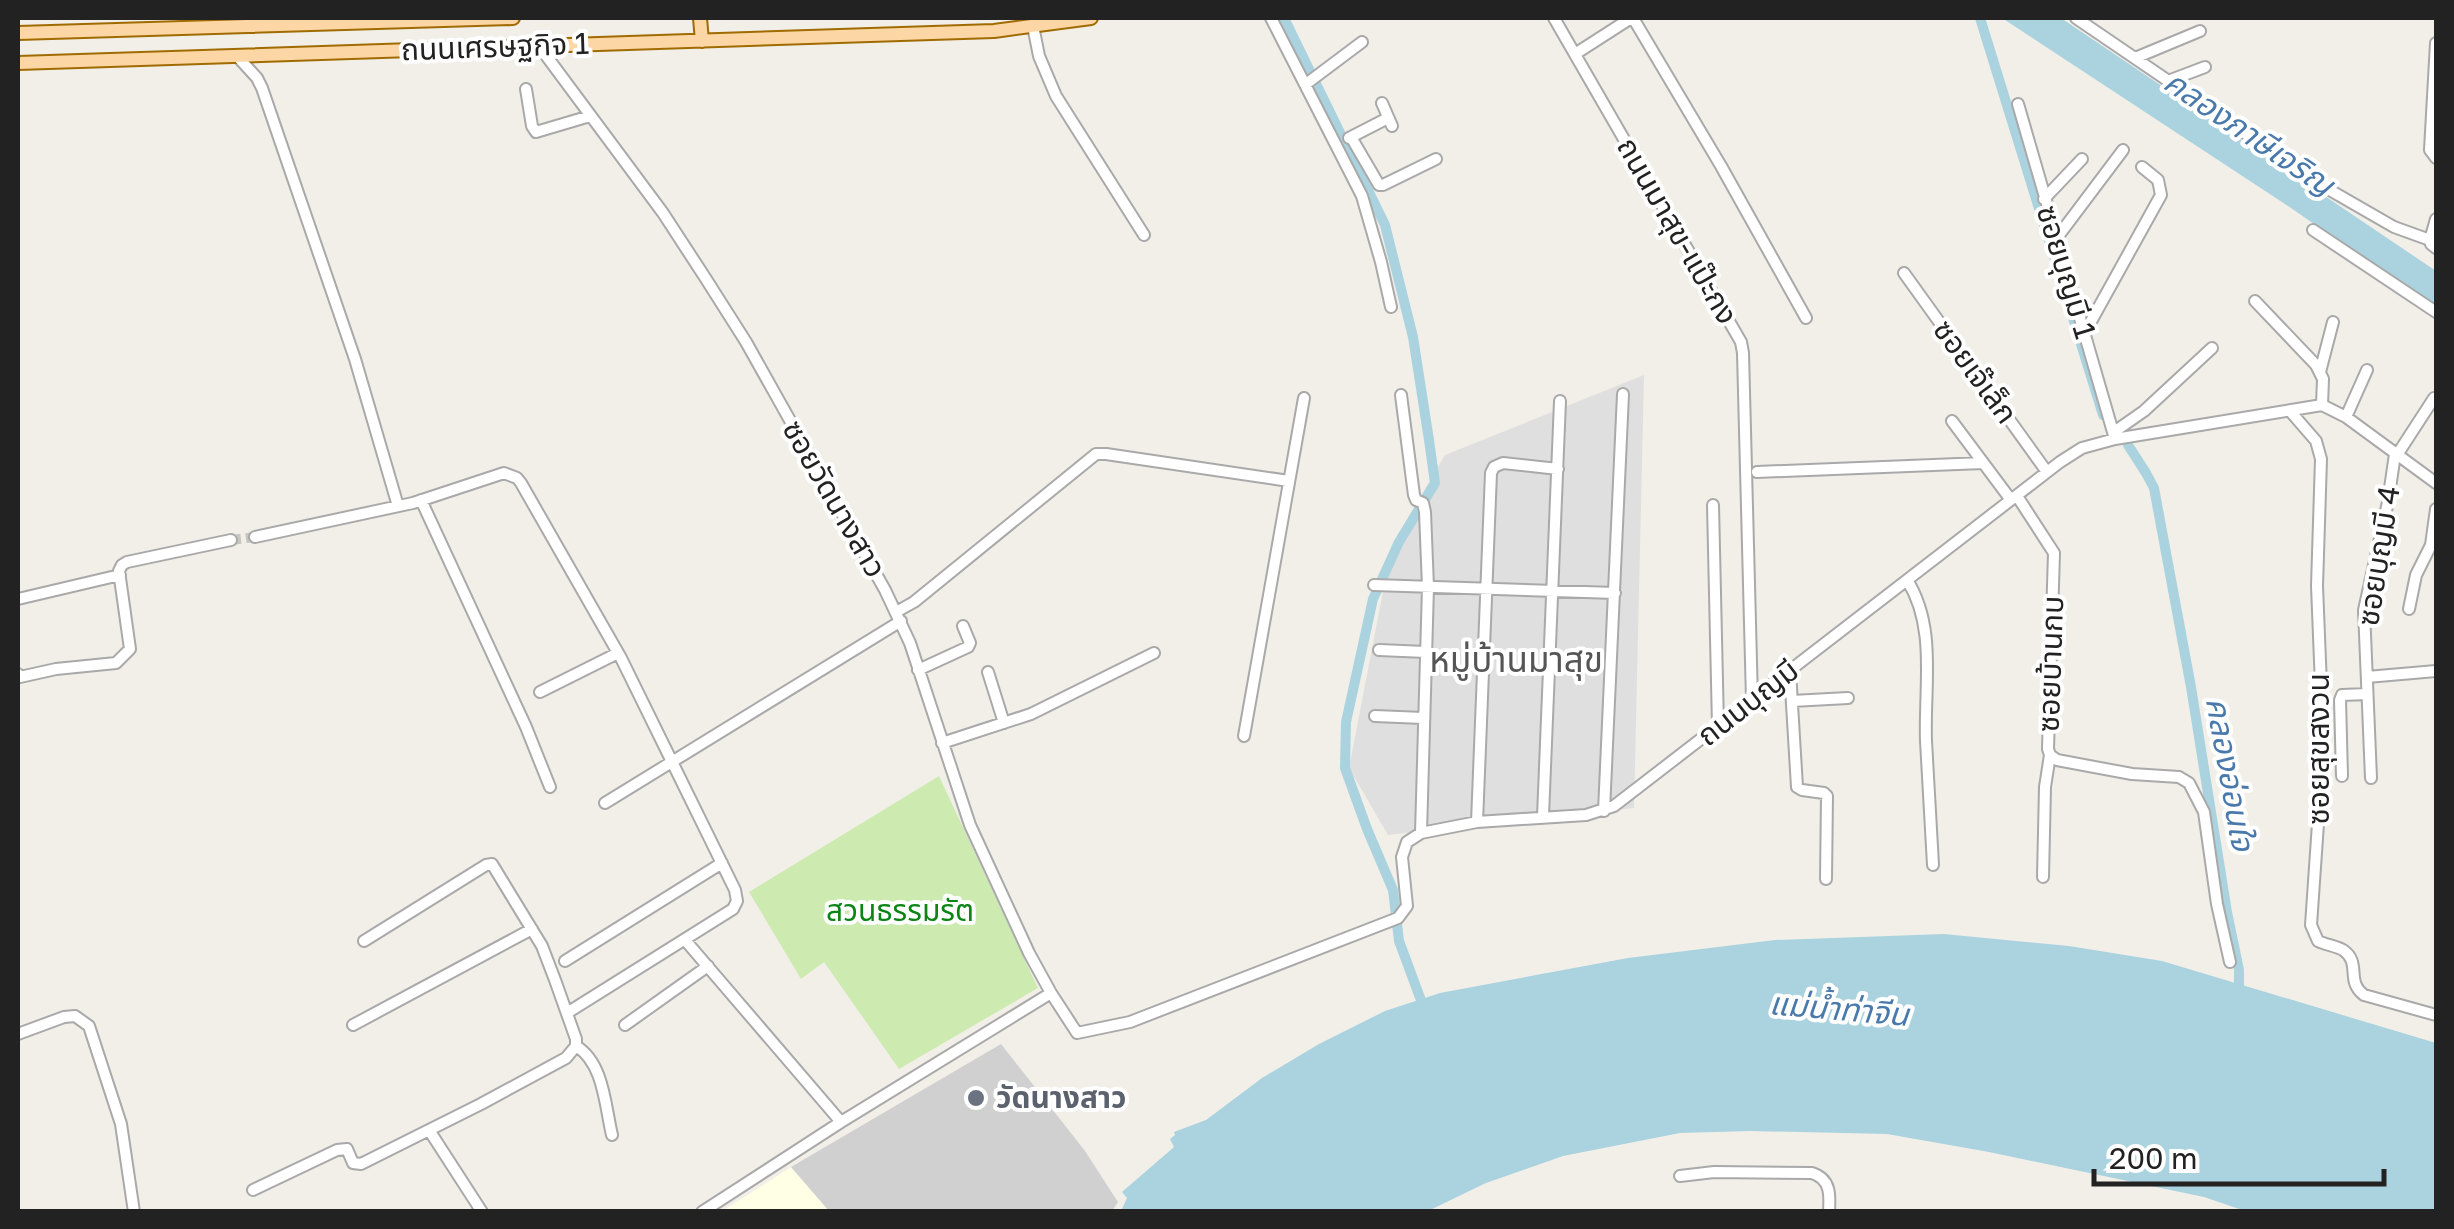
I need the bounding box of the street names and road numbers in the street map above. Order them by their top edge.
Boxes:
street label: ถนนเศรษฐกิจ 1 [400,25,590,67]
street label: ถนนมาสุข-แป๊ะกง [1609,131,1746,331]
street label: ซอยบุญมี 1 [2029,201,2104,343]
street label: ซอยเจ๊เล็ก [1926,313,2025,430]
street label: ซอยวัดนางสาว [775,413,894,584]
street label: ซอยบุญมี 4 [2349,483,2408,629]
street label: ซอยบ้านกบ [2030,595,2070,733]
street label: ถนนบุญมี [1690,652,1806,754]
street label: ซอยสุขสงวน [2300,673,2337,825]

